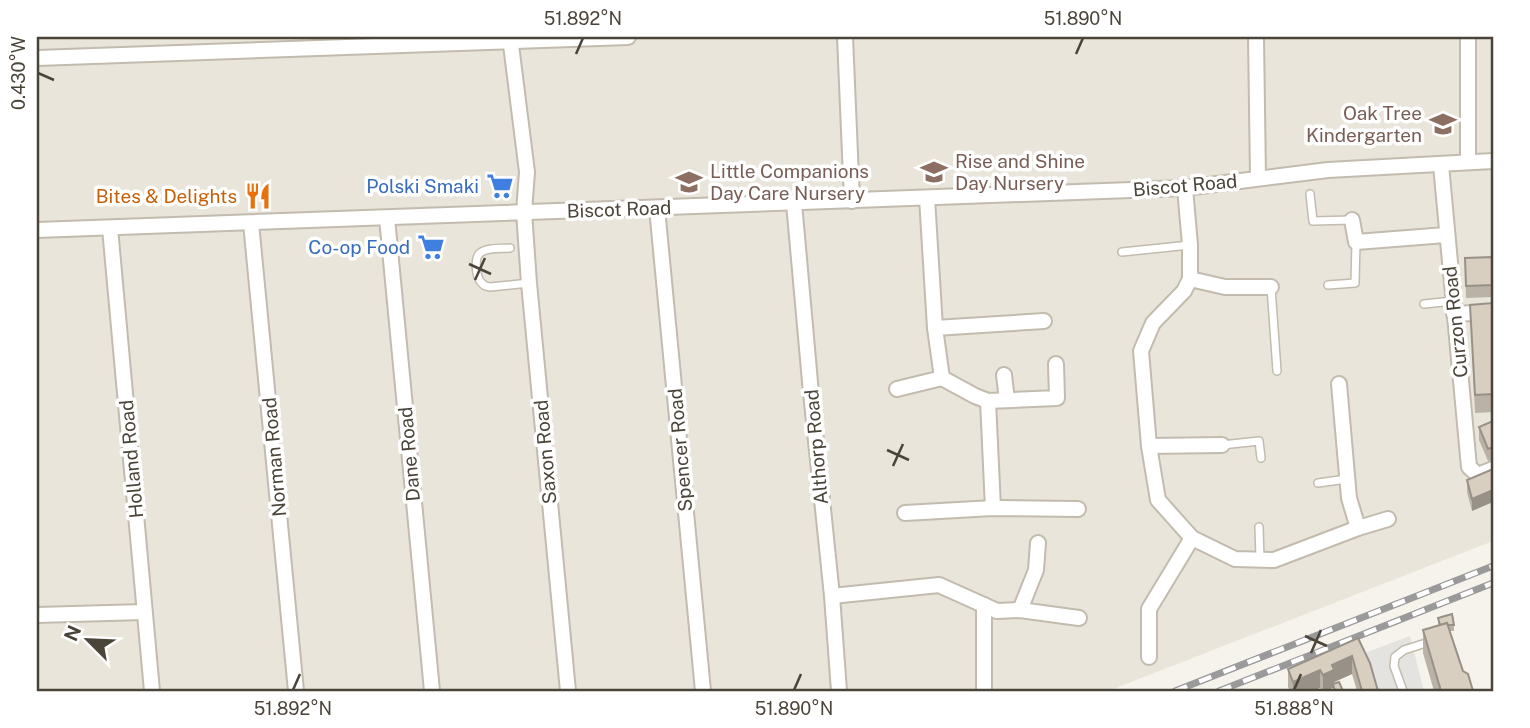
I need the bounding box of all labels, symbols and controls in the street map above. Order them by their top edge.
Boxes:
text: 51.892°N [544,8,622,29]
text: 51.890°N [1044,8,1122,29]
text: 0.430°W [8,36,29,110]
place label: Oak Tree Kindergarten [1306,102,1422,146]
school or university icon: Oak Tree Kindergarten [1428,109,1458,139]
place label: Rise and Shine Day Nursery [955,150,1085,194]
school or university icon: Rise and Shine Day Nursery [919,157,949,187]
place label: Little Companions Day Care Nursery [710,160,869,204]
school or university icon: Little Companions Day Care Nursery [674,167,704,197]
street label: Biscot Road [1132,169,1238,201]
supermarket icon: Polski Smaki [485,171,515,201]
place label: Polski Smaki [366,175,479,197]
restaurant icon: Bites & Delights [243,181,273,211]
place label: Bites & Delights [96,185,237,207]
street label: Biscot Road [566,196,672,222]
supermarket icon: Co-op Food [416,232,446,262]
place label: Co-op Food [308,236,410,258]
street label: Curzon Road [1438,265,1472,379]
street label: Spencer Road [664,387,696,513]
street label: Althorp Road [800,388,832,506]
street label: Norman Road [258,396,290,518]
street label: Holland Road [115,399,147,519]
street label: Saxon Road [529,399,561,505]
street label: Dane Road [394,406,424,502]
north arrow [52,606,122,676]
text: N [59,622,86,644]
text: 51.892°N [254,698,332,719]
text: 51.890°N [755,698,833,719]
text: 51.888°N [1254,698,1334,719]

